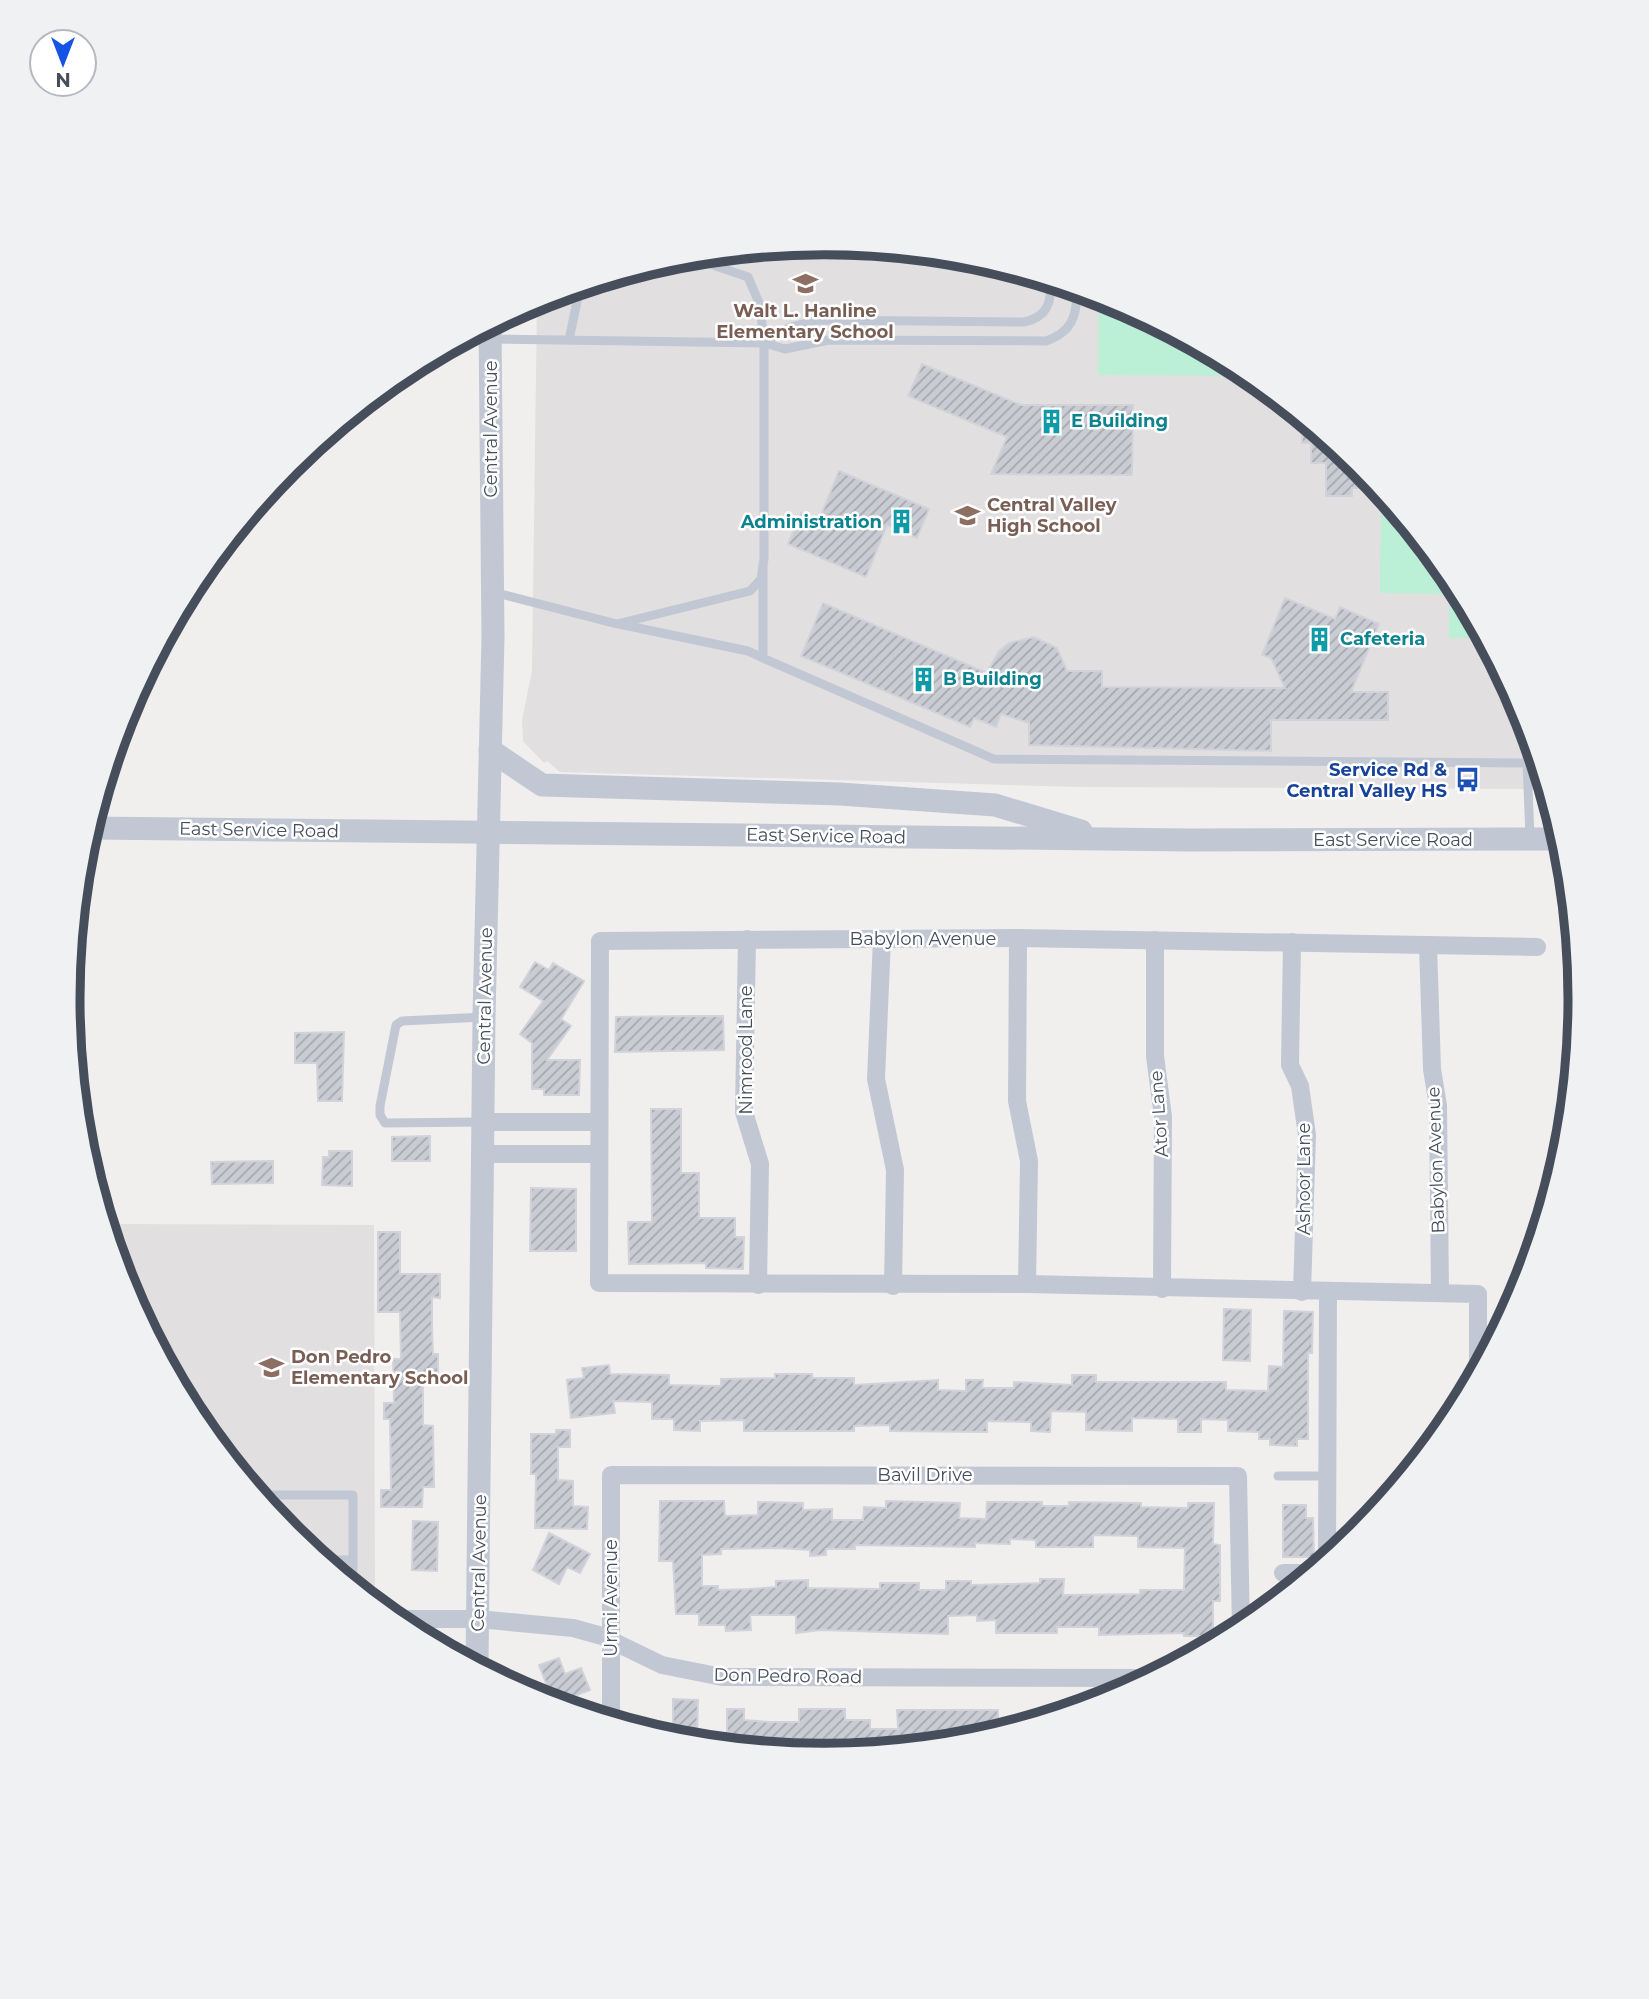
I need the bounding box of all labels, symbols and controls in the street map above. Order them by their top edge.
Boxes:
north arrow [28,28,98,98]
text: N [55,68,71,91]
school or university icon: Walt L. Hanline Elementary School [791,270,819,298]
place label: Walt L. Hanline Elementary School [716,300,894,343]
street label: Central Avenue [480,360,502,498]
building icon: E Building [1037,407,1065,435]
place label: E Building [1071,410,1168,432]
place label: Central Valley High School [987,494,1117,537]
school or university icon: Central Valley High School [953,501,981,529]
building icon: Administration [888,508,916,536]
place label: Administration [740,511,882,533]
building icon: Cafeteria [1306,625,1334,653]
place label: Cafeteria [1340,628,1425,650]
building icon: B Building [909,665,937,693]
place label: B Building [943,668,1042,690]
place label: Service Rd & Central Valley HS [1286,759,1447,802]
bus stop icon: Service Rd & Central Valley HS [1453,766,1481,794]
street label: East Service Road [179,818,339,842]
street label: East Service Road [746,824,906,848]
street label: East Service Road [1313,829,1473,851]
street label: Central Avenue [473,927,497,1065]
street label: Babylon Avenue [850,928,997,950]
street label: Nimrood Lane [735,985,757,1115]
street label: Ator Lane [1145,1070,1173,1158]
street label: Babylon Avenue [1422,1086,1450,1234]
street label: Ashoor Lane [1293,1123,1315,1235]
place label: Don Pedro Elementary School [291,1346,468,1389]
school or university icon: Don Pedro Elementary School [257,1353,285,1381]
street label: Bavil Drive [877,1464,973,1486]
street label: Central Avenue [467,1494,491,1632]
street label: Urmi Avenue [600,1539,622,1657]
street label: Don Pedro Road [713,1664,863,1688]

